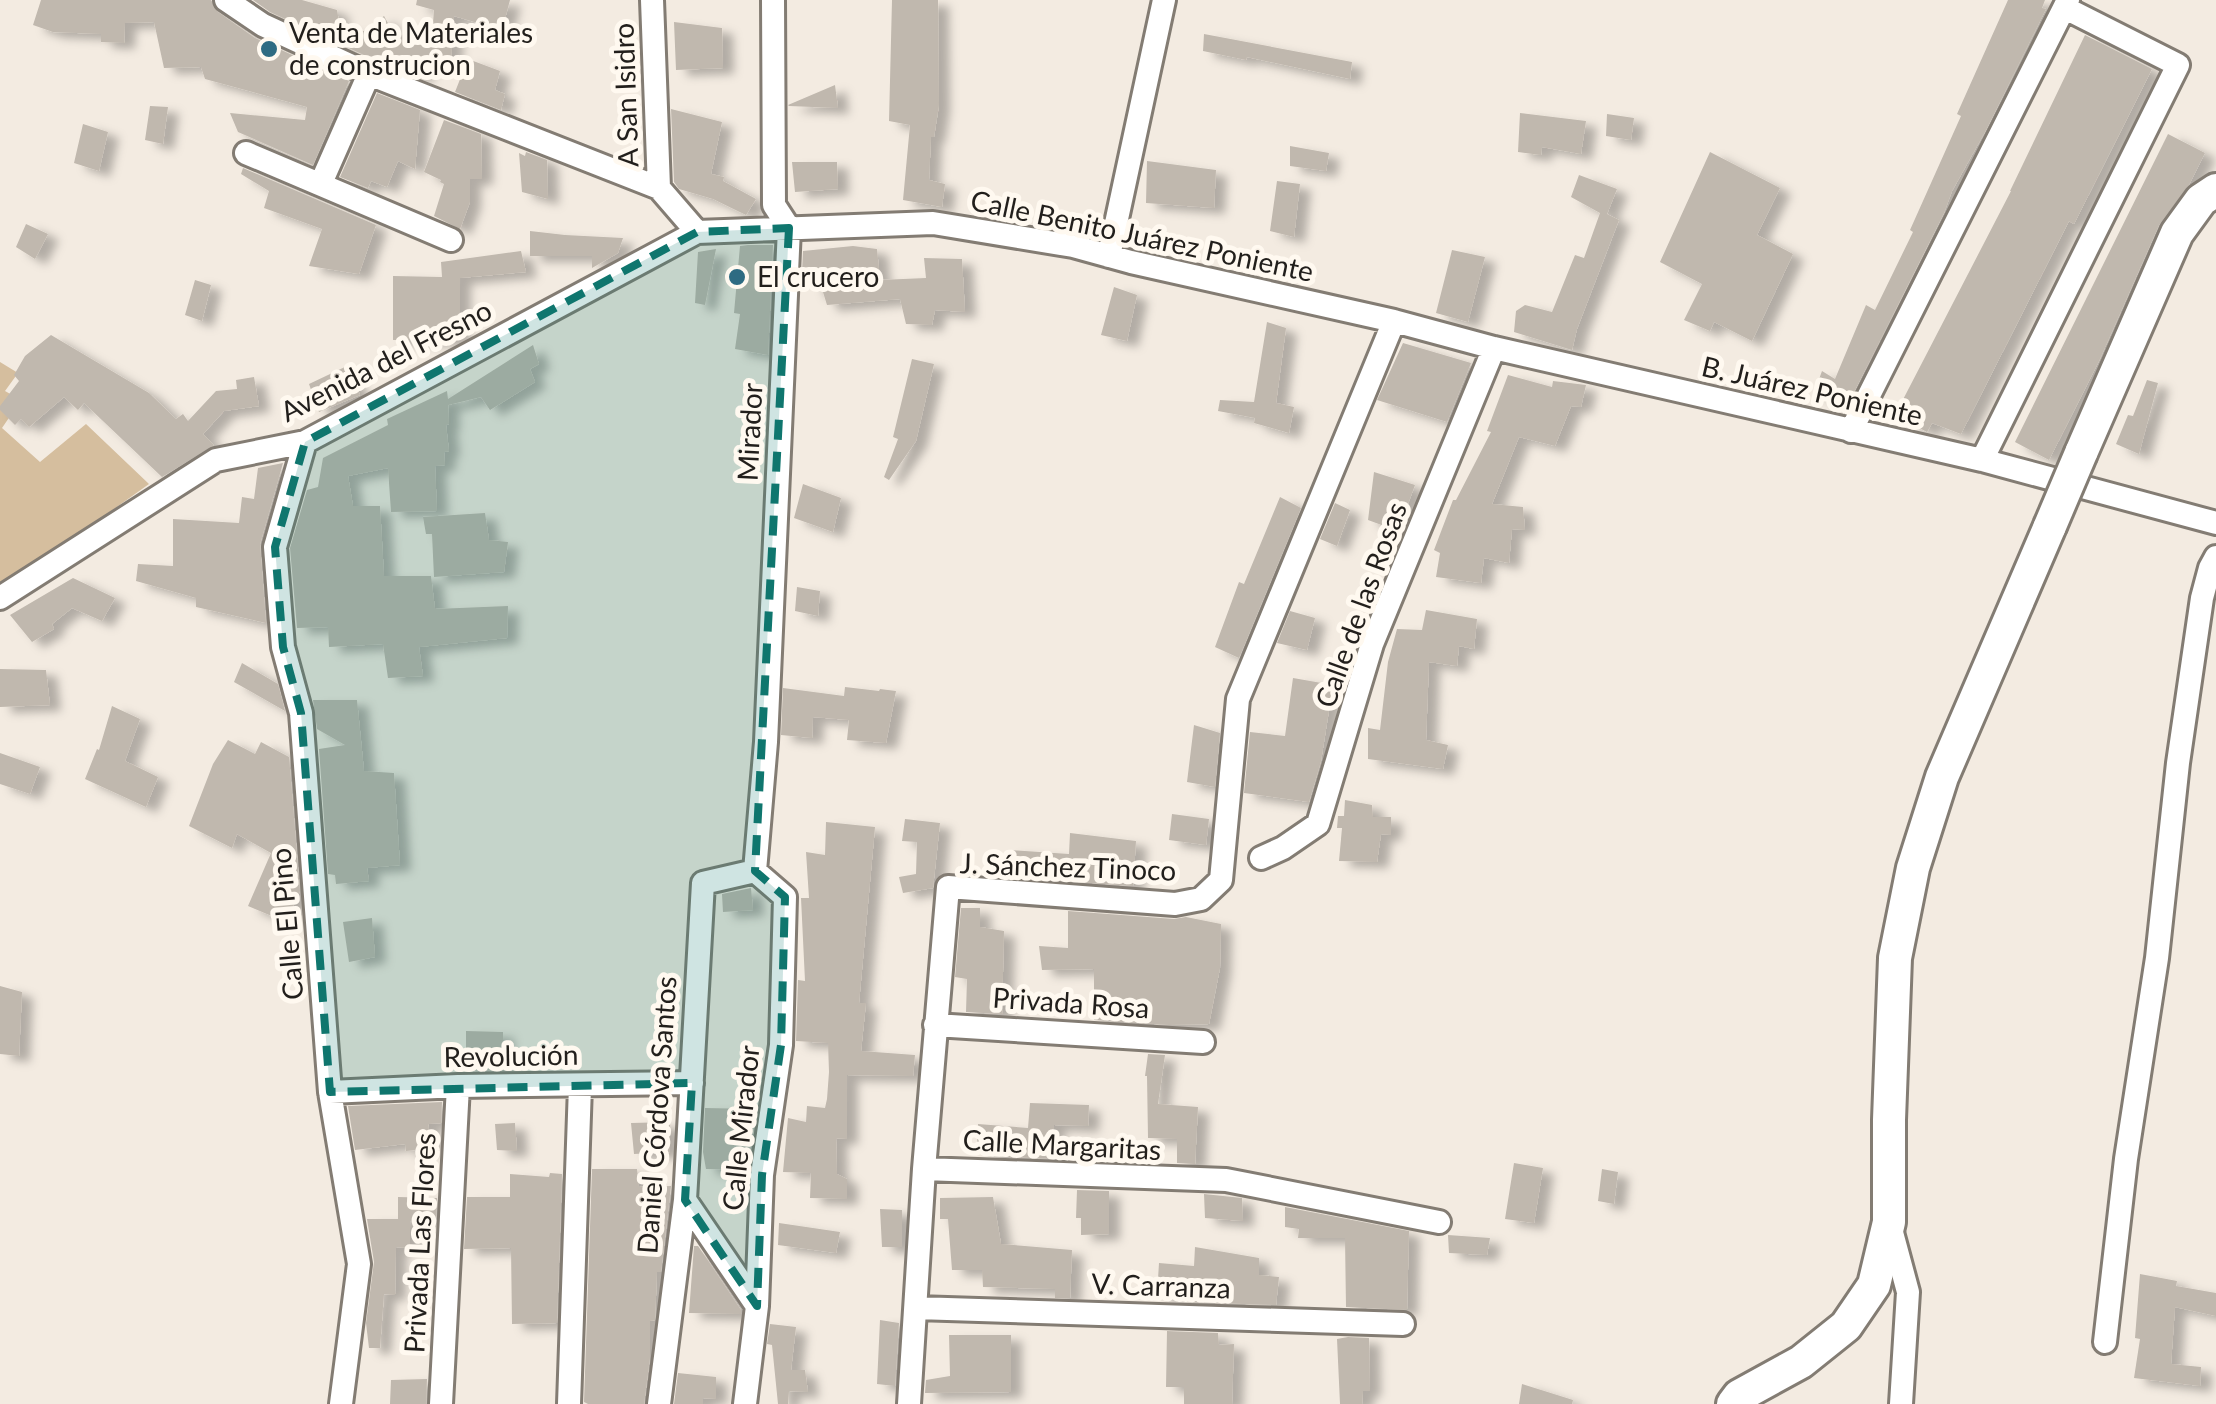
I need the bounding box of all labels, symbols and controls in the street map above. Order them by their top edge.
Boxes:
place label: Venta de Materiales de construcion [289,15,533,81]
street label: A San Isidro [605,22,645,168]
marker: Venta de Materiales de construcion [258,38,280,60]
street label: Calle Benito Juárez Poniente [968,182,1317,288]
place label: El crucero [757,259,879,293]
marker: El crucero [726,266,748,288]
street label: Avenida del Fresno [274,292,497,428]
street label: B. Juárez Poniente [1699,348,1926,432]
street label: Mirador [729,382,769,482]
street label: Calle de las Rosas [1307,497,1413,712]
street label: J. Sánchez Tinoco [959,845,1177,887]
street label: Calle El Pino [262,847,310,1002]
street label: Daniel Córdova Santos [629,975,683,1255]
street label: Privada Rosa [992,980,1150,1024]
street label: Revolución [443,1037,579,1073]
street label: Calle Mirador [714,1044,766,1212]
street label: Calle Margaritas [962,1122,1162,1166]
street label: Privada Las Flores [396,1132,442,1354]
street label: V. Carranza [1091,1266,1231,1304]

